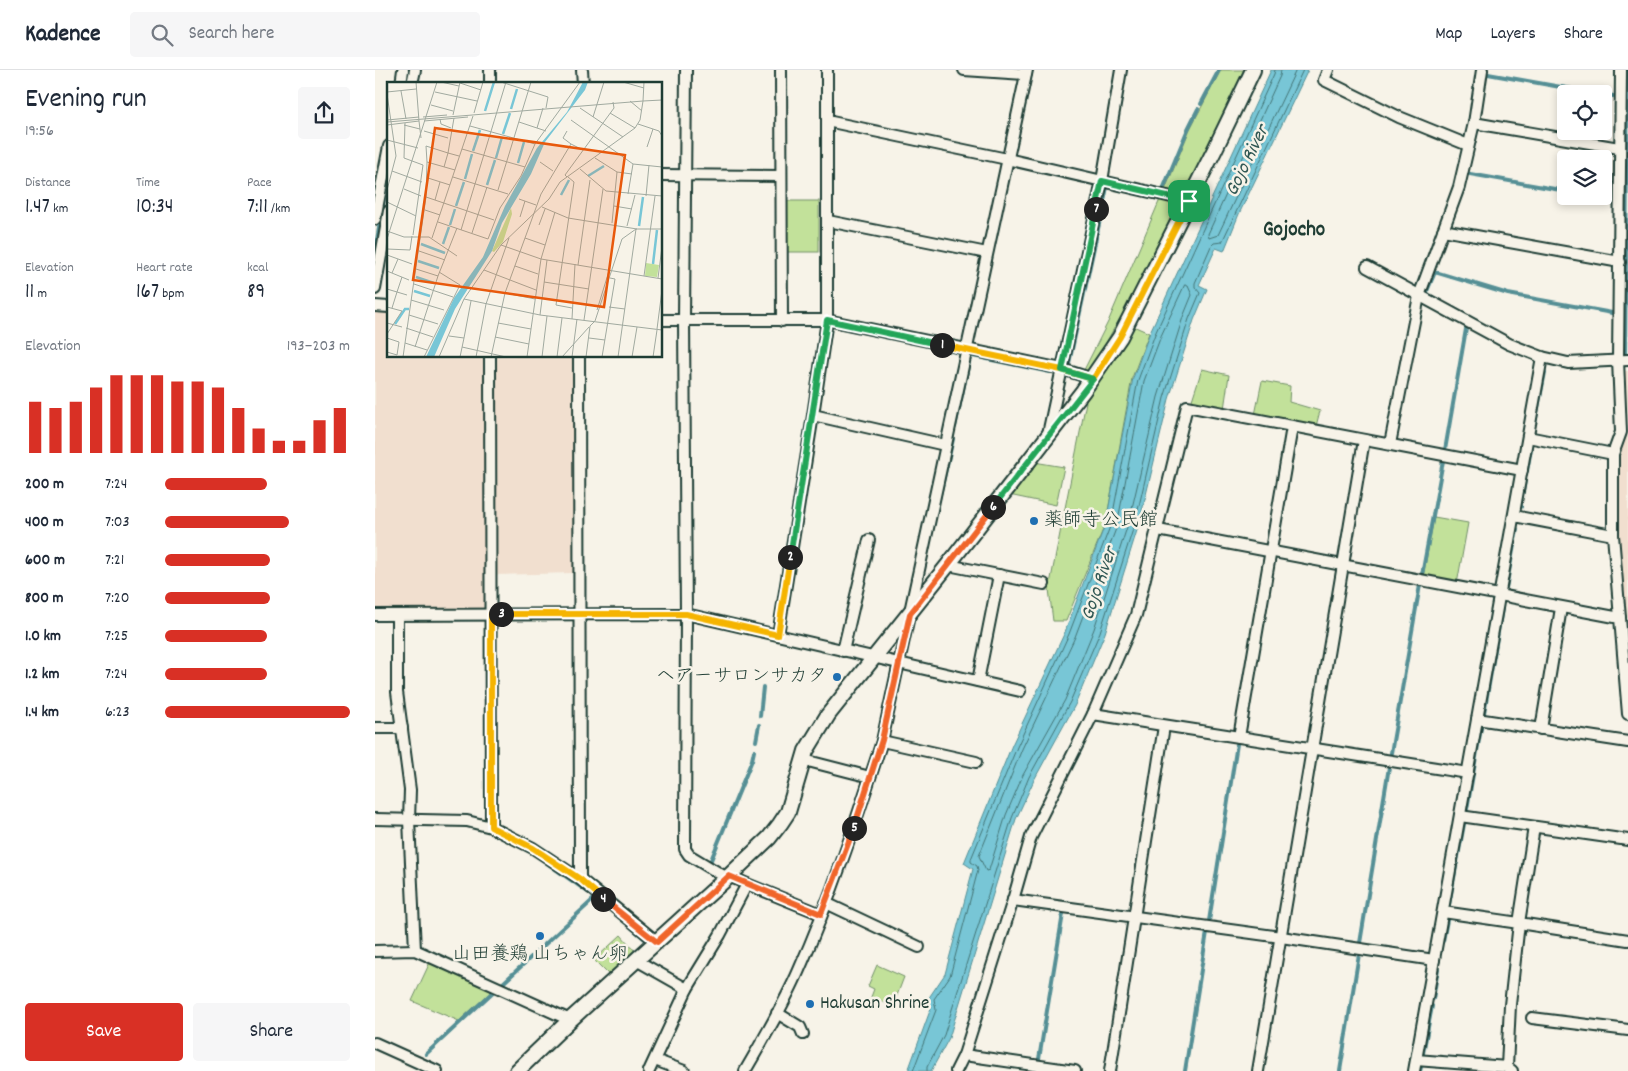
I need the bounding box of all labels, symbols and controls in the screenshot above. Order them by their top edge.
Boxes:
search box [130,12,480,57]
text: Kadence [25,18,100,52]
icon: search [148,21,176,49]
text: Search here [188,21,274,48]
text: Map [1435,22,1462,47]
text: Layers [1490,22,1536,47]
text: Share [1564,22,1603,47]
text: Evening run [25,81,147,121]
inset map [387,82,663,358]
map controls [1557,85,1612,205]
button: locate [1557,85,1612,140]
button: share [298,87,350,139]
water label: Gojo River [1219,119,1278,201]
text: 19:56 [25,120,54,143]
button: layers [1557,150,1612,205]
text: Distance [25,173,71,193]
text: Time [136,173,160,193]
text: Pace [247,173,272,193]
pin [1168,180,1210,222]
icon: arrive [1175,187,1203,215]
text: 1.47 [25,193,50,223]
text: 10:34 [136,193,174,223]
text: 7:11 [247,193,268,223]
pin: 7 [1083,196,1109,222]
text: km [50,199,68,219]
text: /km [268,199,290,219]
text: 7 [1094,199,1099,219]
district label: Gojocho [1263,216,1325,246]
text: Elevation [25,258,74,278]
text: Heart rate [136,258,193,278]
text: kcal [247,258,268,278]
text: 11 [25,278,34,308]
text: 167 [136,278,159,308]
text: 89 [247,278,265,308]
text: m [34,284,47,304]
text: bpm [159,284,184,304]
pin: 1 [929,332,955,358]
text: Elevation [25,335,81,358]
text: 193–203 m [287,335,350,358]
text: 1 [941,335,944,355]
text: 200 m [25,473,64,496]
text: 7:24 [105,473,127,496]
pin: 6 [981,494,1005,520]
text: 6 [990,497,997,517]
place label: 薬師寺公民館 [1044,508,1158,535]
text: 400 m [25,511,64,534]
text: 7:03 [105,511,130,534]
marker: 薬師寺公民館 [1028,515,1040,527]
water label: Gojo River [1074,541,1126,624]
pin: 2 [777,544,803,570]
text: 2 [787,547,794,567]
text: 600 m [25,549,65,572]
text: 7:21 [105,549,124,572]
text: 800 m [25,587,64,610]
text: 7:20 [105,587,130,610]
pin: 3 [489,602,513,626]
text: 3 [498,604,505,624]
text: 1.0 km [25,625,61,648]
text: 7:25 [105,625,128,648]
text: 1.2 km [25,663,59,686]
text: 7:24 [105,663,127,686]
place label: ヘアーサロンサカタ [656,664,827,691]
marker: ヘアーサロンサカタ [831,671,843,683]
text: 1.4 km [25,701,59,724]
text: 6:23 [105,701,130,724]
pin: 5 [841,816,867,840]
text: 5 [851,818,858,838]
pin: 4 [591,886,615,912]
text: 4 [601,889,606,909]
marker: 山田養鶏 山ちゃん卵 [534,930,546,942]
place label: 山田養鶏 山ちゃん卵 [452,942,628,969]
place label: Hakusan Shrine [820,991,929,1018]
marker: Hakusan Shrine [804,998,816,1010]
button: Save [25,1003,183,1061]
button: Share [193,1003,350,1061]

